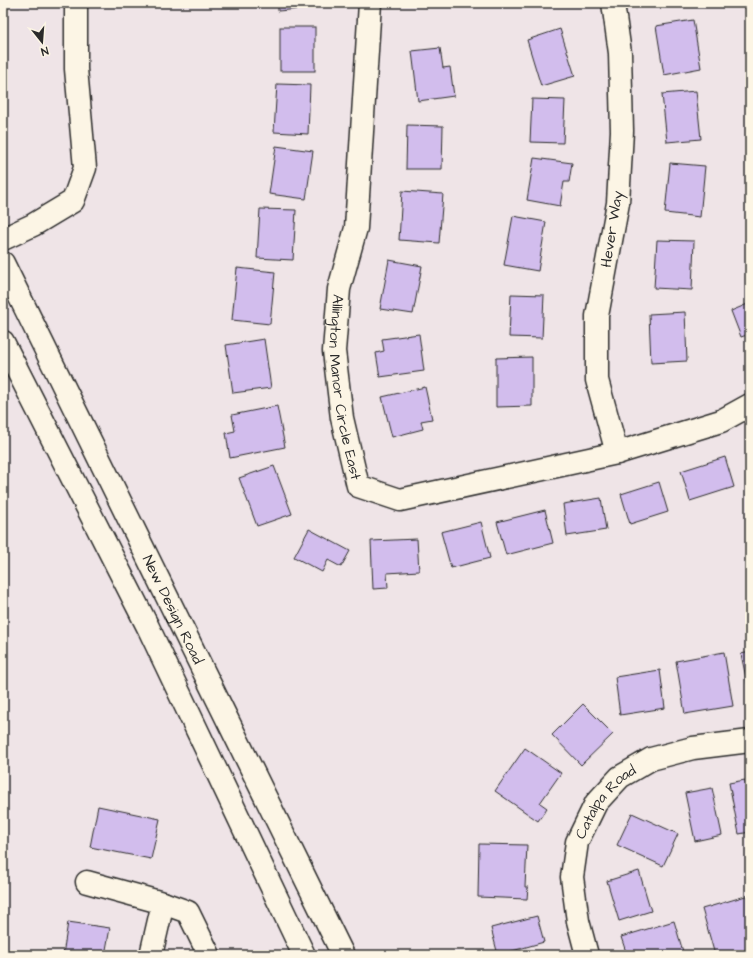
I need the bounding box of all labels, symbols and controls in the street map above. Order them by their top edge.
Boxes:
north arrow [22,22,62,62]
text: N [39,43,50,59]
street label: Hever Way [596,189,629,269]
street label: Allington Manor Circle East [323,294,367,482]
street label: New Design Road [138,551,209,668]
street label: Catalpa Road [570,759,640,842]

